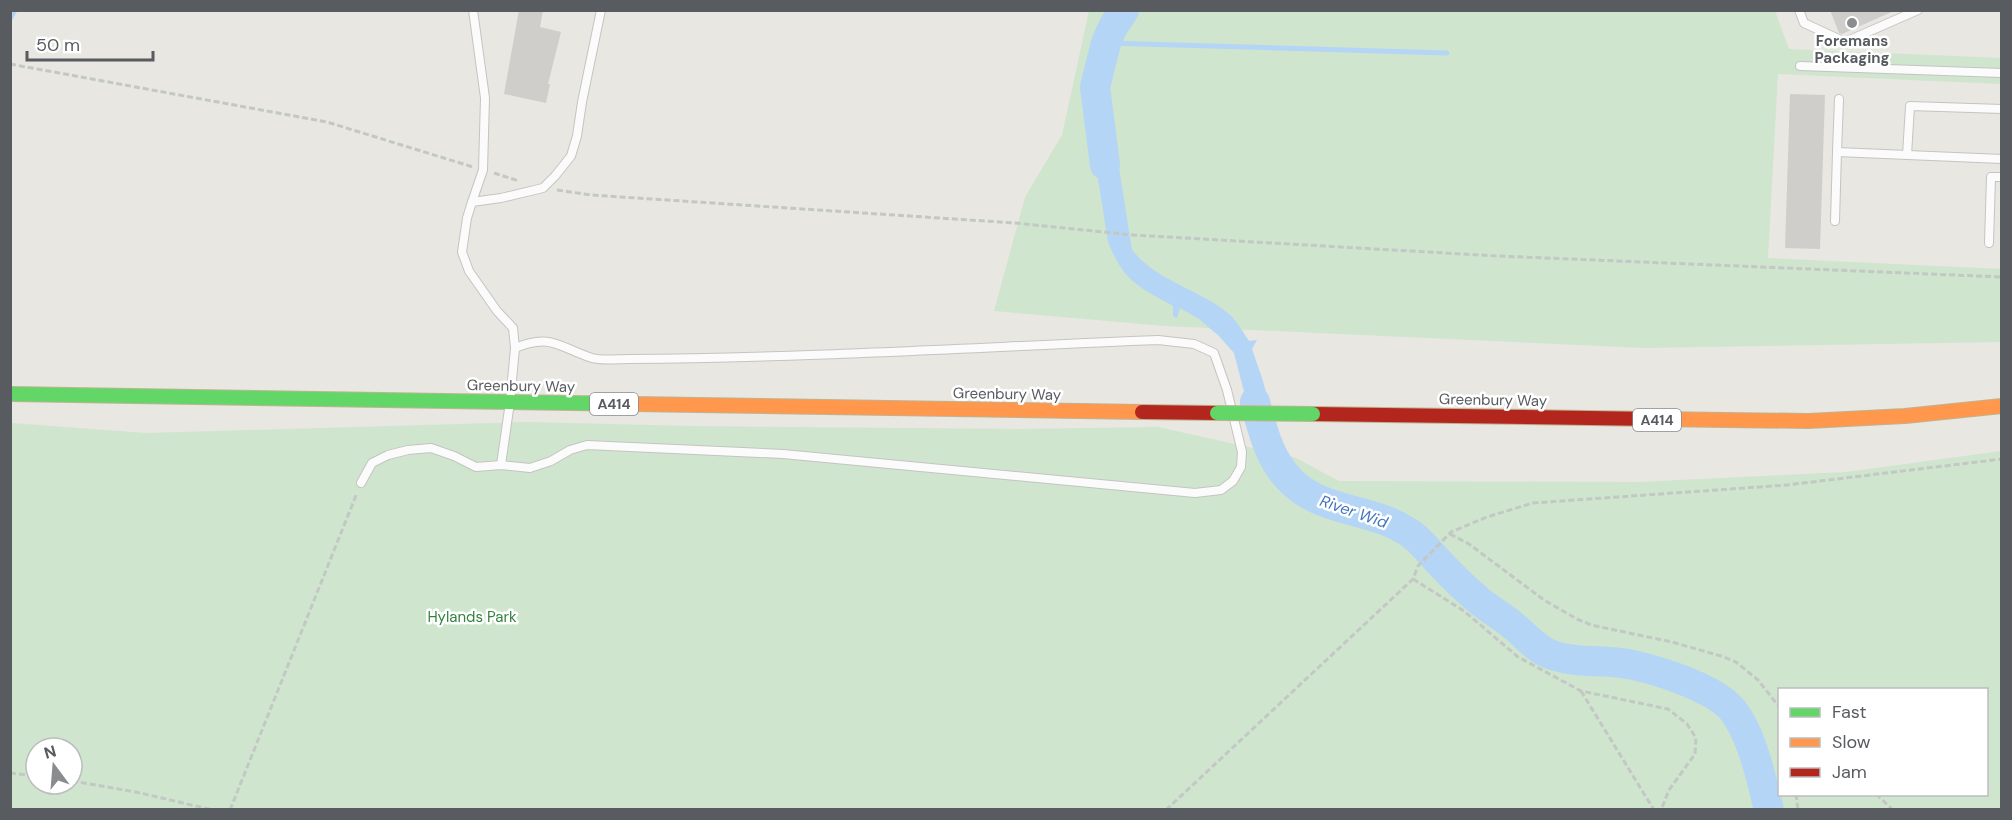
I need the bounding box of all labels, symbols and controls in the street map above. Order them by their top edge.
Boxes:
marker: Foremans Packaging [1845,16,1859,30]
scale bar [27,24,153,62]
place label: Foremans Packaging [1814,31,1890,68]
text: 50 m [36,33,80,57]
street label: Greenbury Way [467,375,576,397]
street label: Greenbury Way [953,383,1062,405]
street label: Greenbury Way [1439,389,1548,411]
road number: A414 [590,393,638,415]
road number: A414 [1633,409,1681,431]
water label: River Wid [1317,490,1392,533]
park label: Hylands Park [427,607,517,627]
legend [1778,688,1988,796]
text: Fast [1832,700,1867,724]
text: Slow [1832,730,1871,754]
north arrow [24,736,84,796]
text: N [41,740,59,764]
text: Jam [1832,760,1867,784]

